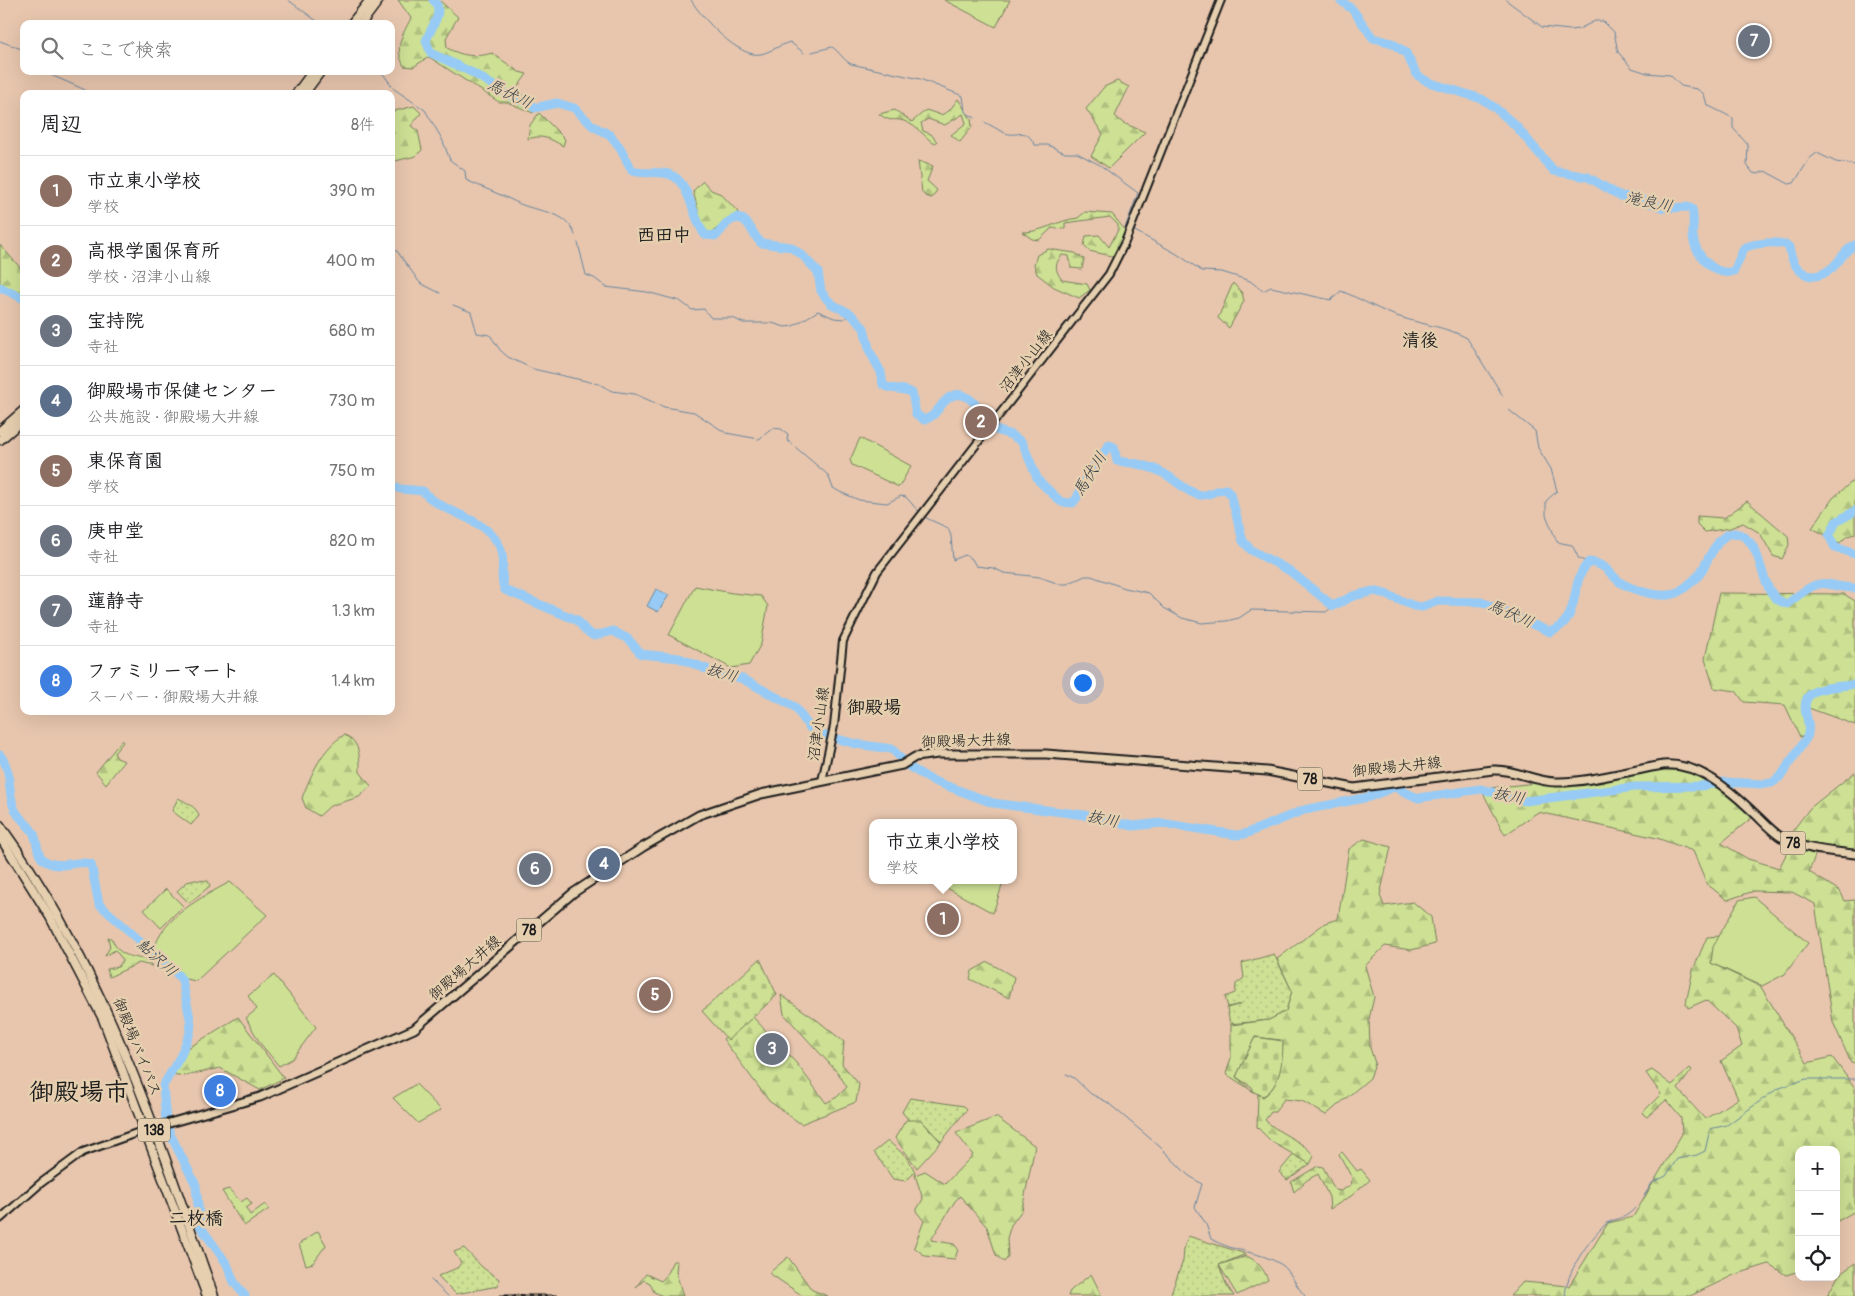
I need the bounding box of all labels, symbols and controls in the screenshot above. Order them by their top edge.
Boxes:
search box [20,20,395,75]
pin: 7 [1738,22,1770,60]
icon: search [38,34,66,62]
text: ここで検索 [78,38,173,62]
water label: 馬伏川 [484,74,536,114]
text: 周辺 [40,111,82,138]
text: 8件 [351,115,375,135]
text: 市立東小学校 [87,169,201,193]
text: 1 [53,181,59,201]
text: 390 m [329,181,375,201]
water label: 滝良川 [1623,187,1675,217]
text: 学校 [87,197,119,217]
district label: 西田中 [637,224,691,247]
text: 高根学園保育所 [87,239,220,263]
text: 2 [52,251,60,271]
text: 400 m [326,251,375,271]
text: 学校 · 沼津小山線 [87,267,211,287]
text: 宝持院 [87,309,144,333]
text: 3 [52,321,60,341]
text: 680 m [329,321,375,341]
street label: 沼津小山線 [995,326,1057,396]
district label: 清後 [1402,329,1438,352]
text: 寺社 [87,337,119,357]
text: 御殿場市保健センター [87,379,277,403]
text: 4 [51,391,61,411]
text: 730 m [329,391,375,411]
pin: 2 [965,403,997,441]
text: 公共施設 · 御殿場大井線 [87,407,259,427]
water label: 馬伏川 [1069,448,1111,500]
text: 東保育園 [87,449,163,473]
text: 5 [52,461,60,481]
text: 750 m [329,461,375,481]
text: 学校 [87,477,119,497]
text: 庚申堂 [87,519,144,543]
text: 6 [51,531,61,551]
text: 820 m [329,531,375,551]
text: 寺社 [87,547,119,567]
text: 蓮静寺 [87,589,144,613]
water label: 馬伏川 [1485,595,1537,633]
text: 7 [52,601,60,621]
text: 1.3 km [332,601,375,621]
text: 寺社 [87,617,119,637]
text: ファミリーマート [87,659,240,683]
water label: 抜川 [704,659,740,687]
your location [1070,670,1096,696]
text: 8 [52,671,60,691]
text: 1.4 km [332,671,375,691]
street label: 沼津小山線 [804,686,834,762]
text: スーパー · 御殿場大井線 [87,687,258,707]
district label: 御殿場 [847,696,901,719]
street label: 御殿場大井線 [921,730,1011,752]
street label: 御殿場大井線 [1351,753,1443,781]
road number: 78 [1298,768,1322,791]
water label: 抜川 [1491,783,1527,809]
water label: 抜川 [1085,806,1121,832]
popup [869,819,1017,884]
text: 市立東小学校 [886,830,1000,854]
road number: 78 [1780,831,1806,854]
pin: 4 [588,845,620,883]
pin: 6 [519,850,551,888]
text: 学校 [886,858,918,878]
pin: 1 [927,900,959,938]
road number: 78 [516,918,542,942]
street label: 御殿場大井線 [425,931,505,1005]
water label: 鮎沢川 [133,934,181,982]
pin: 5 [639,976,671,1014]
street label: 御殿場バイパス [109,995,165,1099]
pin: 3 [756,1030,788,1068]
pin: 8 [204,1072,236,1110]
district label: 御殿場市 [29,1077,129,1108]
road number: 138 [138,1118,170,1142]
map controls [1795,1146,1840,1281]
button: + [1795,1146,1840,1191]
button: − [1795,1191,1840,1236]
district label: 二枚橋 [169,1207,223,1230]
button: locate [1795,1236,1840,1281]

